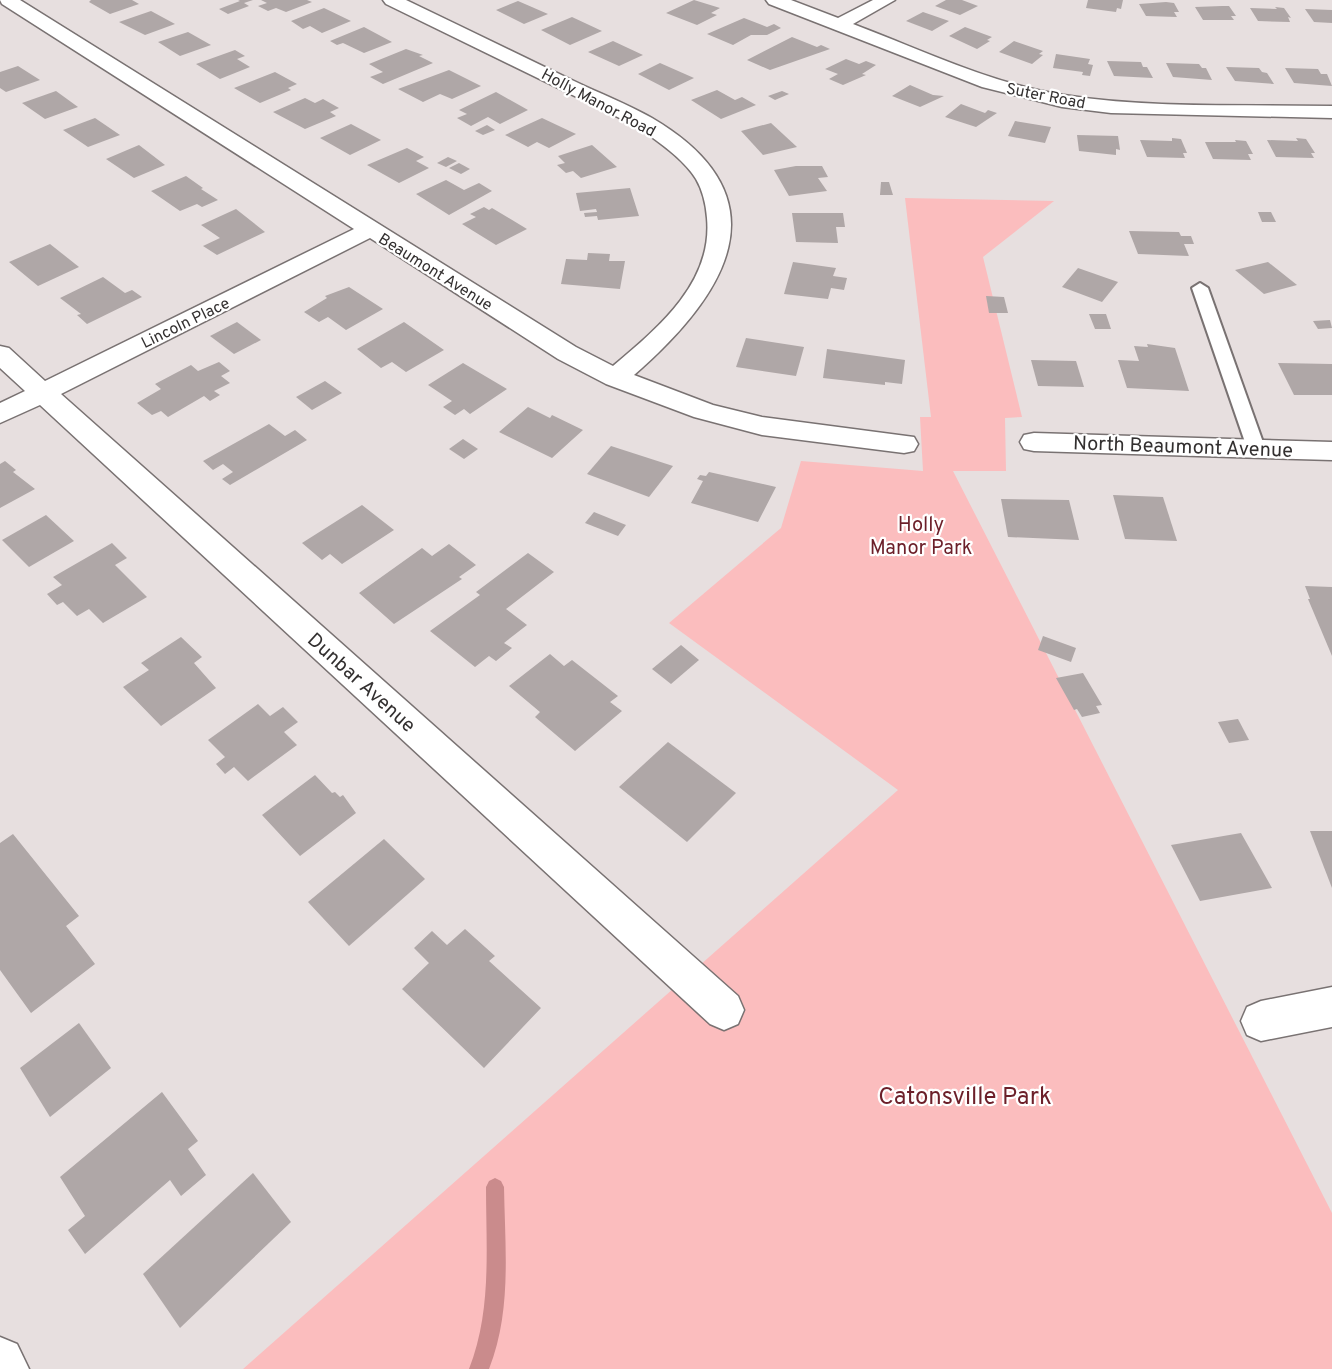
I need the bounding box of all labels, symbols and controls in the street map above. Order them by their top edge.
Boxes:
street label: Holly Manor Road [537,65,659,142]
street label: Suter Road [1004,79,1087,114]
street label: Beaumont Avenue [374,230,496,316]
street label: Lincoln Place [138,294,233,354]
street label: North Beaumont Avenue [1073,431,1293,465]
park label: Holly Manor Park [870,513,972,562]
street label: Dunbar Avenue [301,628,420,739]
park label: Catonsville Park [878,1083,1052,1113]

